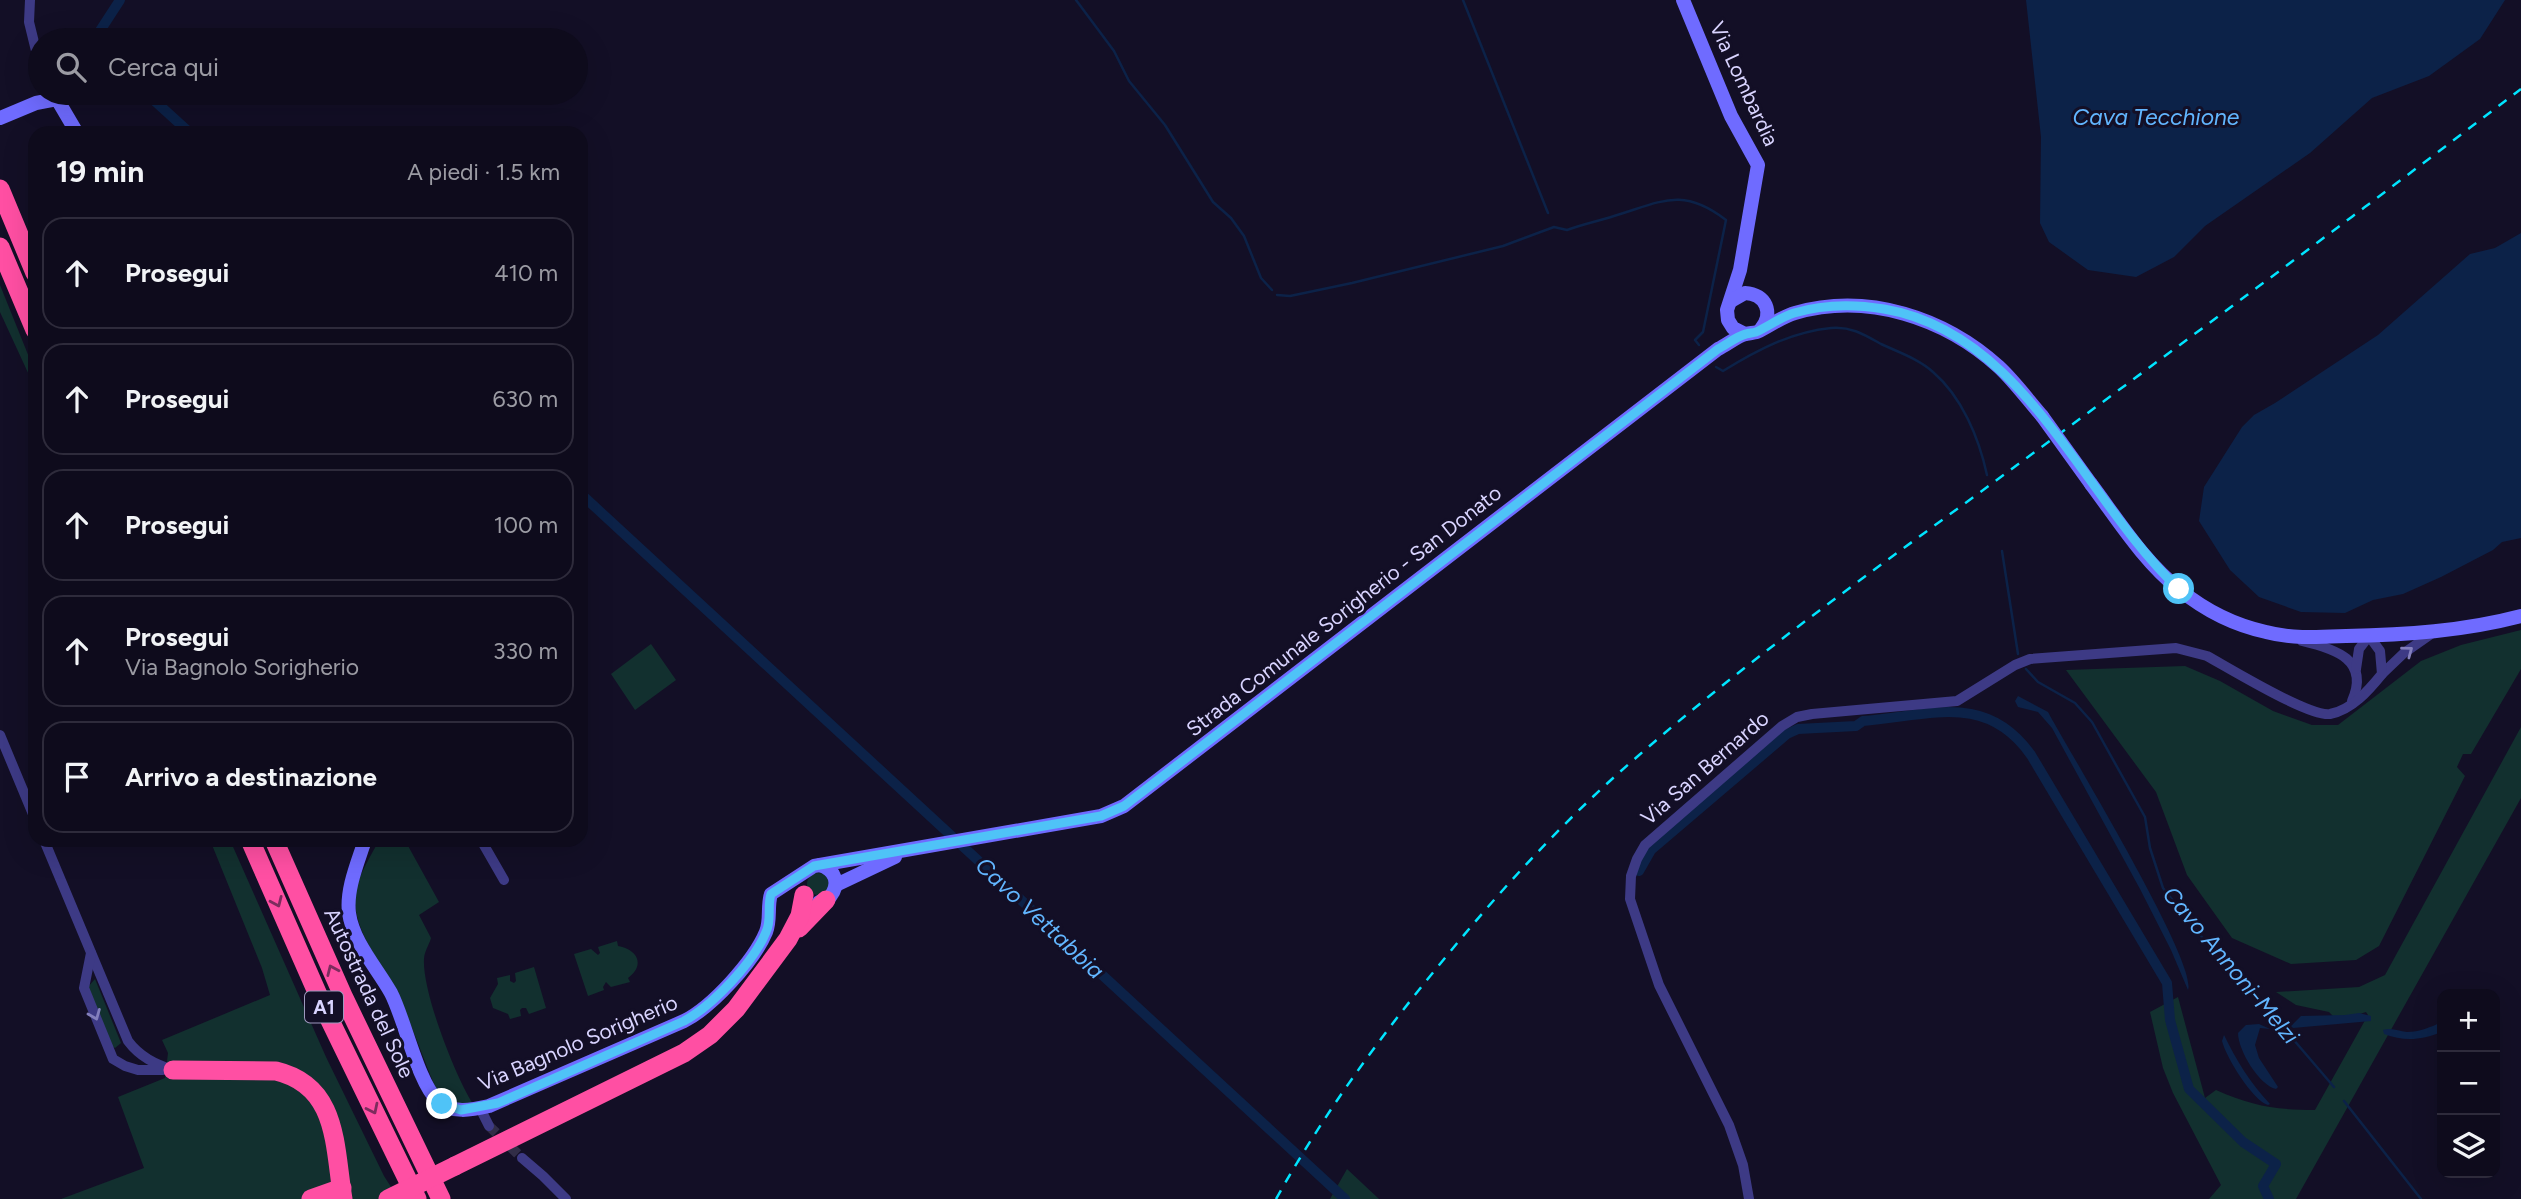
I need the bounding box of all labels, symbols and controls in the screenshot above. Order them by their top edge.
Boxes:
street label: Via Lombardia [1705,18,1784,150]
search box [28,28,588,105]
icon: search [52,48,90,86]
text: Cerca qui [108,51,219,83]
water label: Cava Tecchione [2073,103,2240,131]
text: 19 min [56,153,144,190]
text: A piedi · 1.5 km [407,158,560,186]
icon: ahead [58,254,96,292]
text: Prosegui [125,257,229,289]
text: 410 m [494,259,558,287]
icon: ahead [58,380,96,418]
text: Prosegui [125,383,229,415]
text: 630 m [492,385,558,413]
street label: Strada Comunale Sorigherio - San Donato [1181,480,1506,741]
icon: ahead [58,506,96,544]
text: Prosegui [125,509,229,541]
text: 100 m [494,511,558,539]
route start [2163,573,2194,604]
text: Prosegui [125,621,229,653]
icon: ahead [58,632,96,670]
text: 330 m [493,637,558,665]
one-way arrow [2400,646,2413,659]
text: Via Bagnolo Sorigherio [125,653,359,681]
street label: Via San Bernardo [1636,705,1774,830]
icon: arrive [58,758,96,796]
text: Arrivo a destinazione [125,761,377,793]
water label: Cavo Vettabbia [970,851,1110,985]
water label: Cavo Annoni-Melzi [2157,880,2306,1050]
one-way arrow [269,895,283,908]
street label: Autostrada del Sole [319,904,420,1082]
one-way arrow [326,965,340,977]
street label: Via Bagnolo Sorigherio [475,989,681,1096]
map controls [2437,989,2500,1178]
button: + [2437,989,2500,1052]
road number: A1 [305,992,343,1023]
one-way arrow [87,1009,101,1021]
button: − [2437,1052,2500,1115]
route end [426,1088,457,1119]
one-way arrow [364,1102,378,1114]
button: layers [2437,1115,2500,1178]

